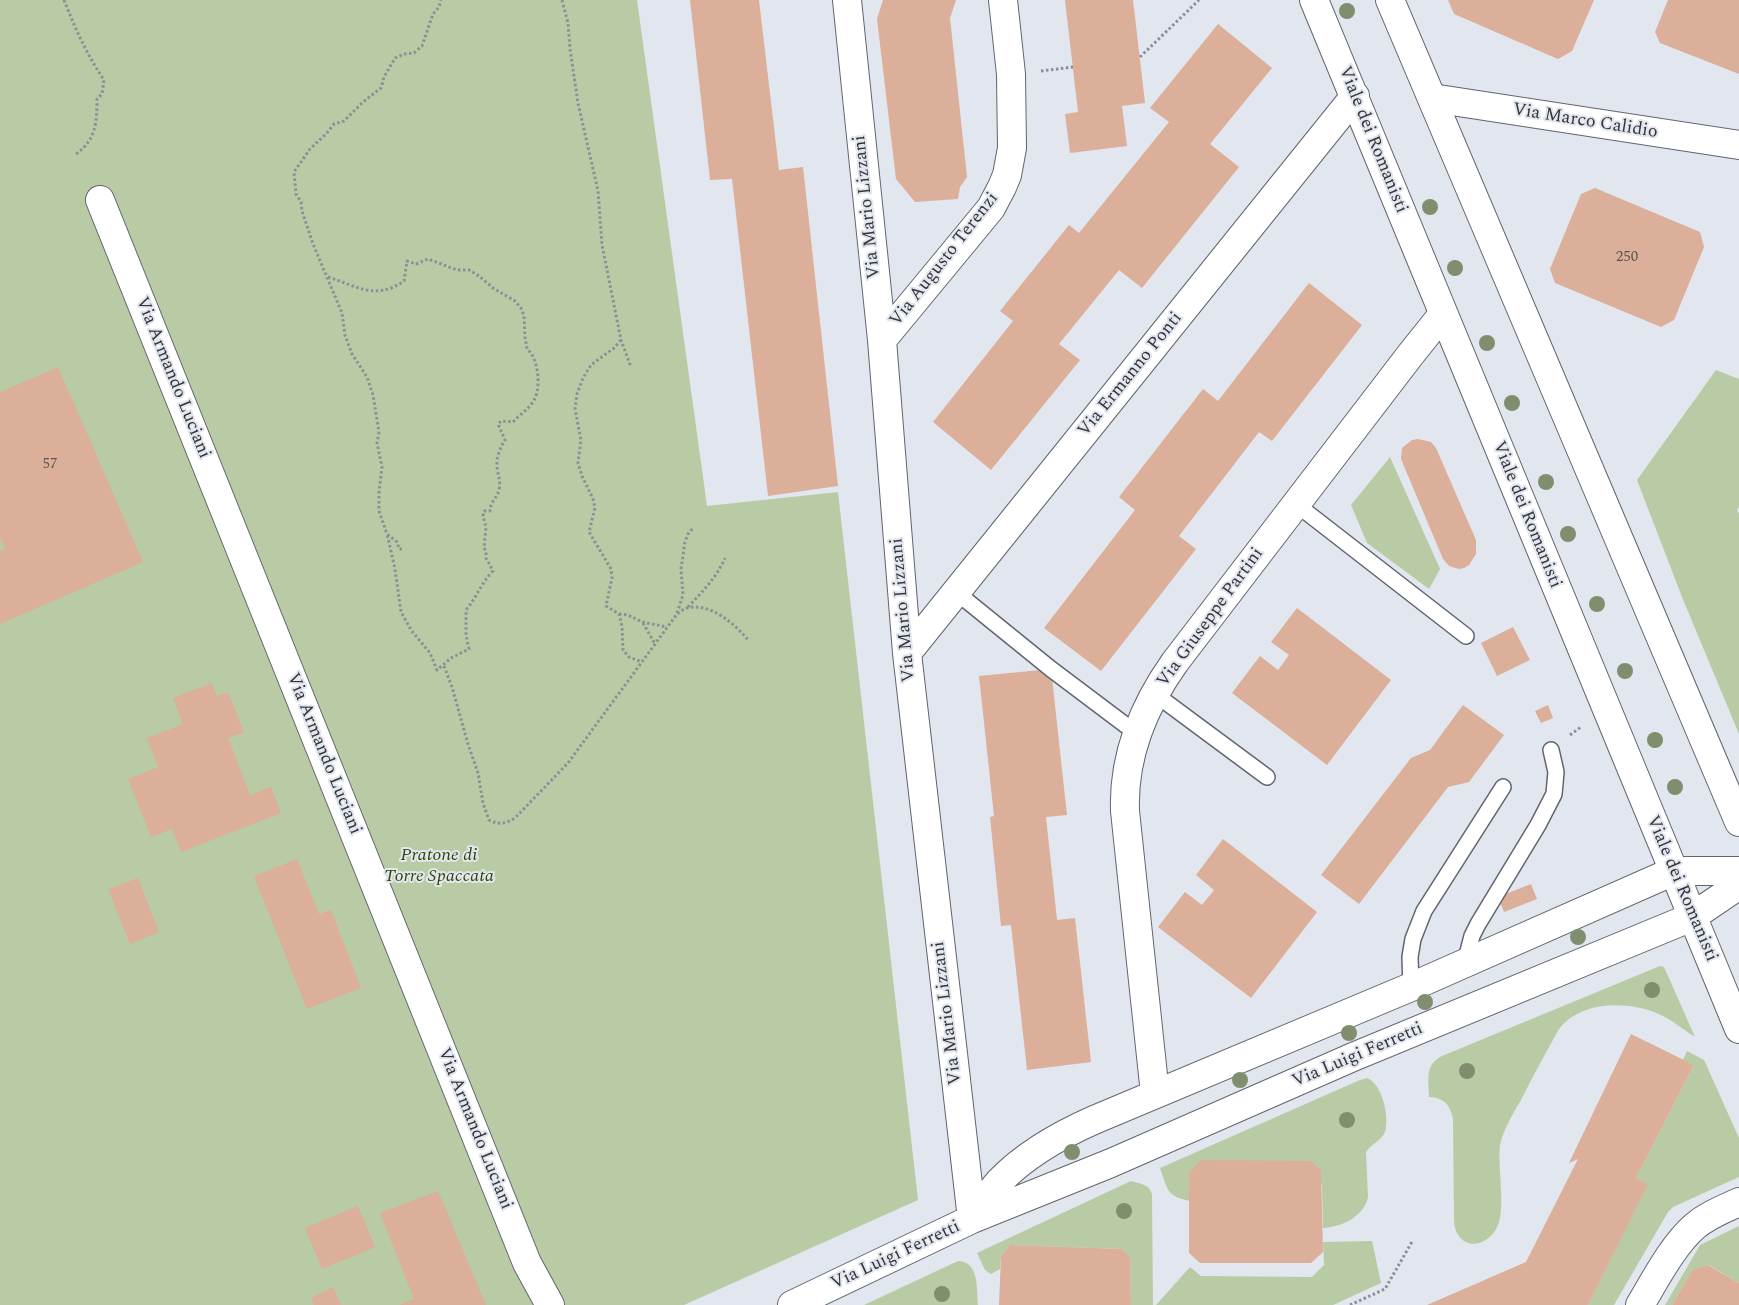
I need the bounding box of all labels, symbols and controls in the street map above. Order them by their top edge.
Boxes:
street label: Viale dei Romanisti [1333,63,1411,217]
street label: Via Marco Calidio [1511,100,1659,144]
street label: Via Mario Lizzani [850,134,886,280]
street label: Via Augusto Terenzi [886,189,1004,331]
house number: 250 [1616,249,1638,267]
street label: Via Armando Luciani [130,294,214,462]
street label: Via Ermanno Ponti [1074,308,1188,442]
street label: Viale dei Romanisti [1487,438,1565,592]
house number: 57 [43,456,57,474]
street label: Via Mario Lizzani [887,537,921,683]
street label: Via Giuseppe Partini [1153,544,1269,692]
street label: Via Armando Luciani [281,670,365,838]
street label: Viale dei Romanisti [1640,813,1722,965]
park label: Pratone di Torre Spaccata [384,845,494,888]
street label: Via Mario Lizzani [928,940,968,1086]
street label: Via Luigi Ferretti [1289,1019,1427,1093]
street label: Via Armando Luciani [432,1045,516,1213]
street label: Via Luigi Ferretti [828,1217,964,1295]

